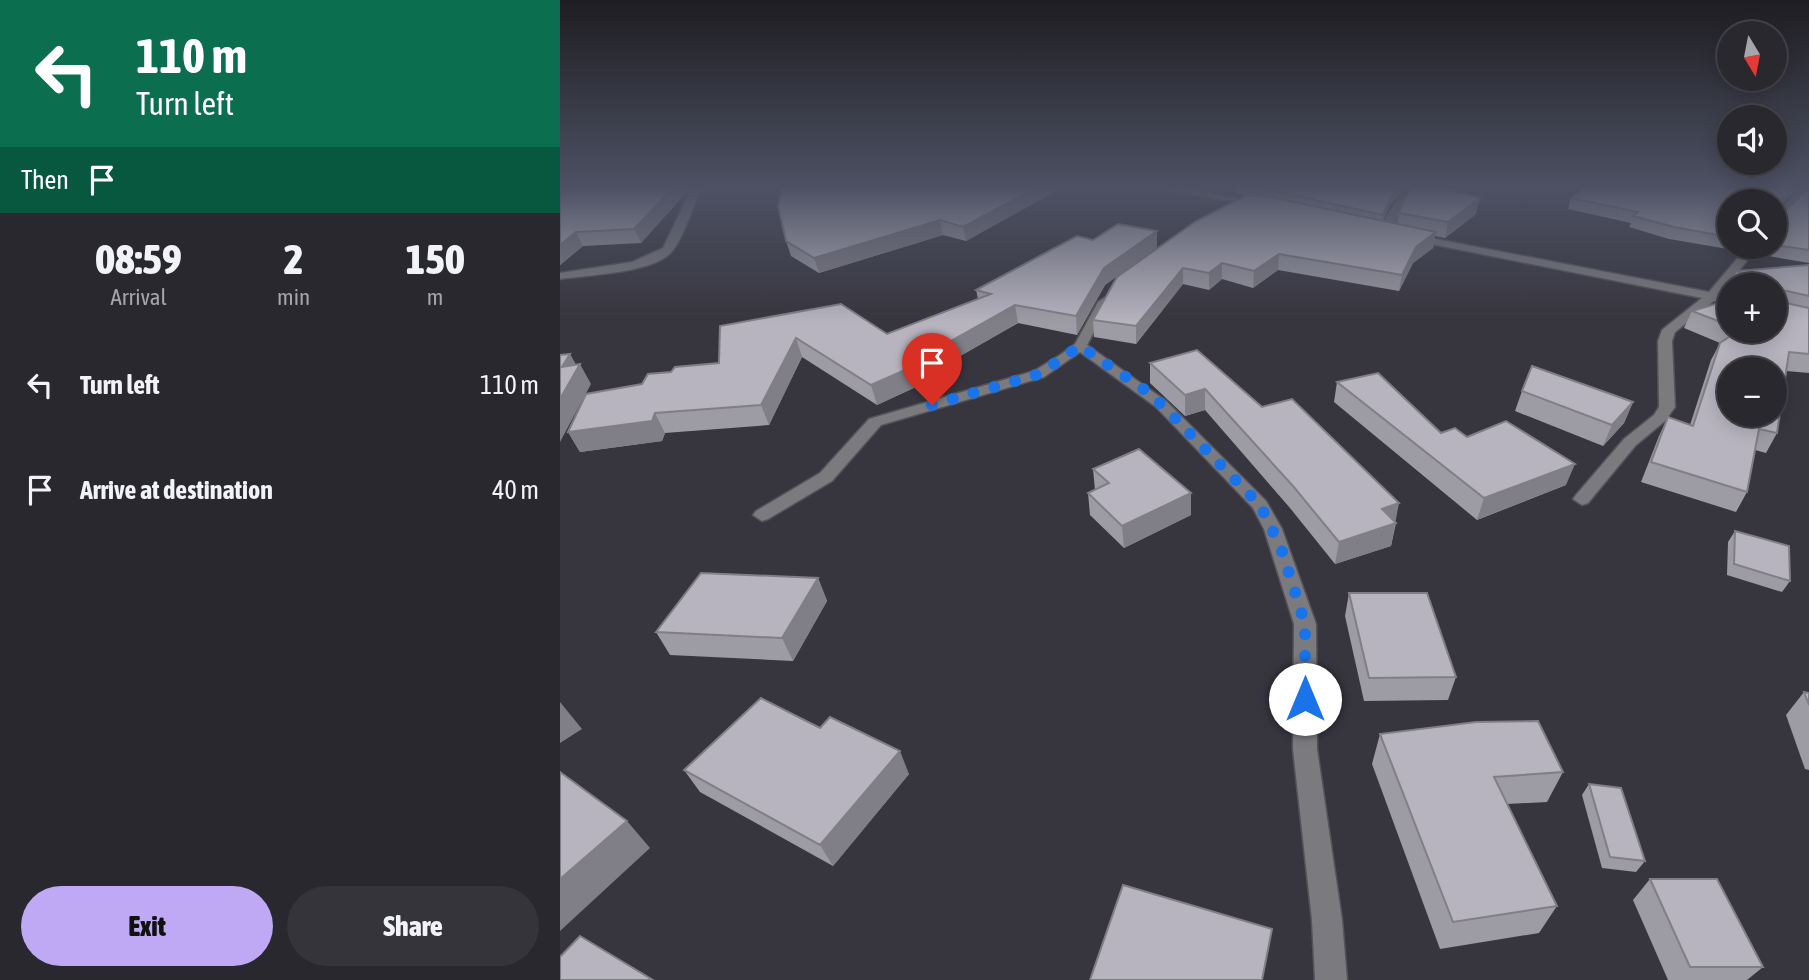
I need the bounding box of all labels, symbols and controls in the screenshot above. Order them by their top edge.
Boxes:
north arrow [1717,21,1787,91]
map controls [1717,21,1787,427]
text: 110 m [136,27,247,83]
icon: left [21,28,112,119]
text: Turn left [136,85,234,122]
button: sound [1717,105,1787,175]
icon: arrive [83,161,121,199]
text: Then [21,165,69,195]
button: search [1717,189,1787,259]
text: 08:59 [95,235,182,283]
text: 2 [284,235,303,283]
text: 150 [405,235,465,283]
button: + [1717,273,1787,343]
text: Arrival [110,284,167,310]
text: min [277,284,310,310]
text: m [427,284,443,310]
pin [902,333,962,405]
icon: arrive [913,344,951,382]
button: − [1717,357,1787,427]
icon: left [21,366,59,404]
text: Turn left [80,370,160,400]
text: 110 m [480,370,539,400]
icon: arrive [21,471,59,509]
text: Arrive at destination [80,475,273,505]
text: 40 m [492,475,539,505]
position arrow [1268,662,1342,736]
button: Exit [21,886,273,966]
button: Share [287,886,539,966]

